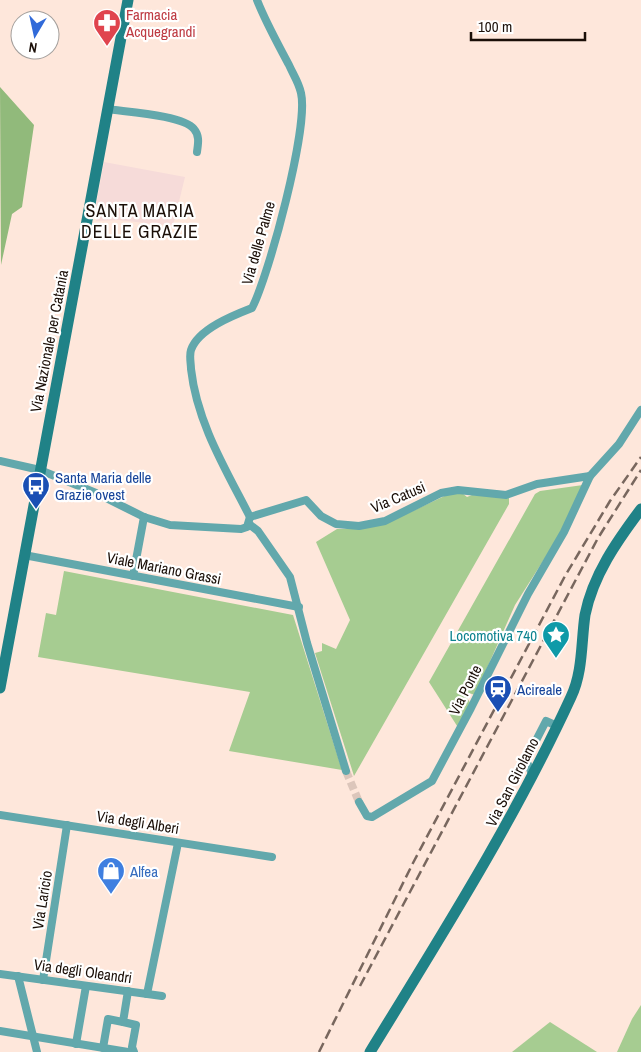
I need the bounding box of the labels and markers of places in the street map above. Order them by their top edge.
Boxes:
place label: Farmacia Acquegrandi [125,4,196,42]
pharmacy icon: Farmacia Acquegrandi [92,8,122,47]
place label: Santa Maria delle Grazie ovest [55,467,152,505]
bus stop icon: Santa Maria delle Grazie ovest [21,471,51,510]
place icon: Locomotiva 740 [541,620,571,659]
place label: Locomotiva 740 [449,625,537,646]
station icon: Acireale [483,674,513,713]
place label: Acireale [516,679,562,700]
shop icon: Alfea [96,856,126,895]
place label: Alfea [129,861,158,882]

